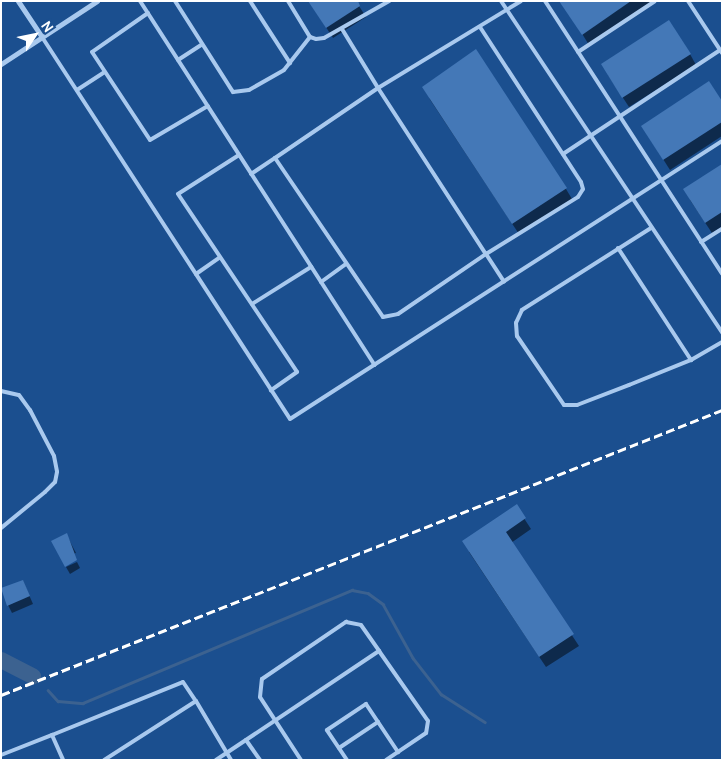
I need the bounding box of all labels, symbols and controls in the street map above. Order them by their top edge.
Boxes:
north arrow [10,10,60,60]
text: N [37,17,58,36]

